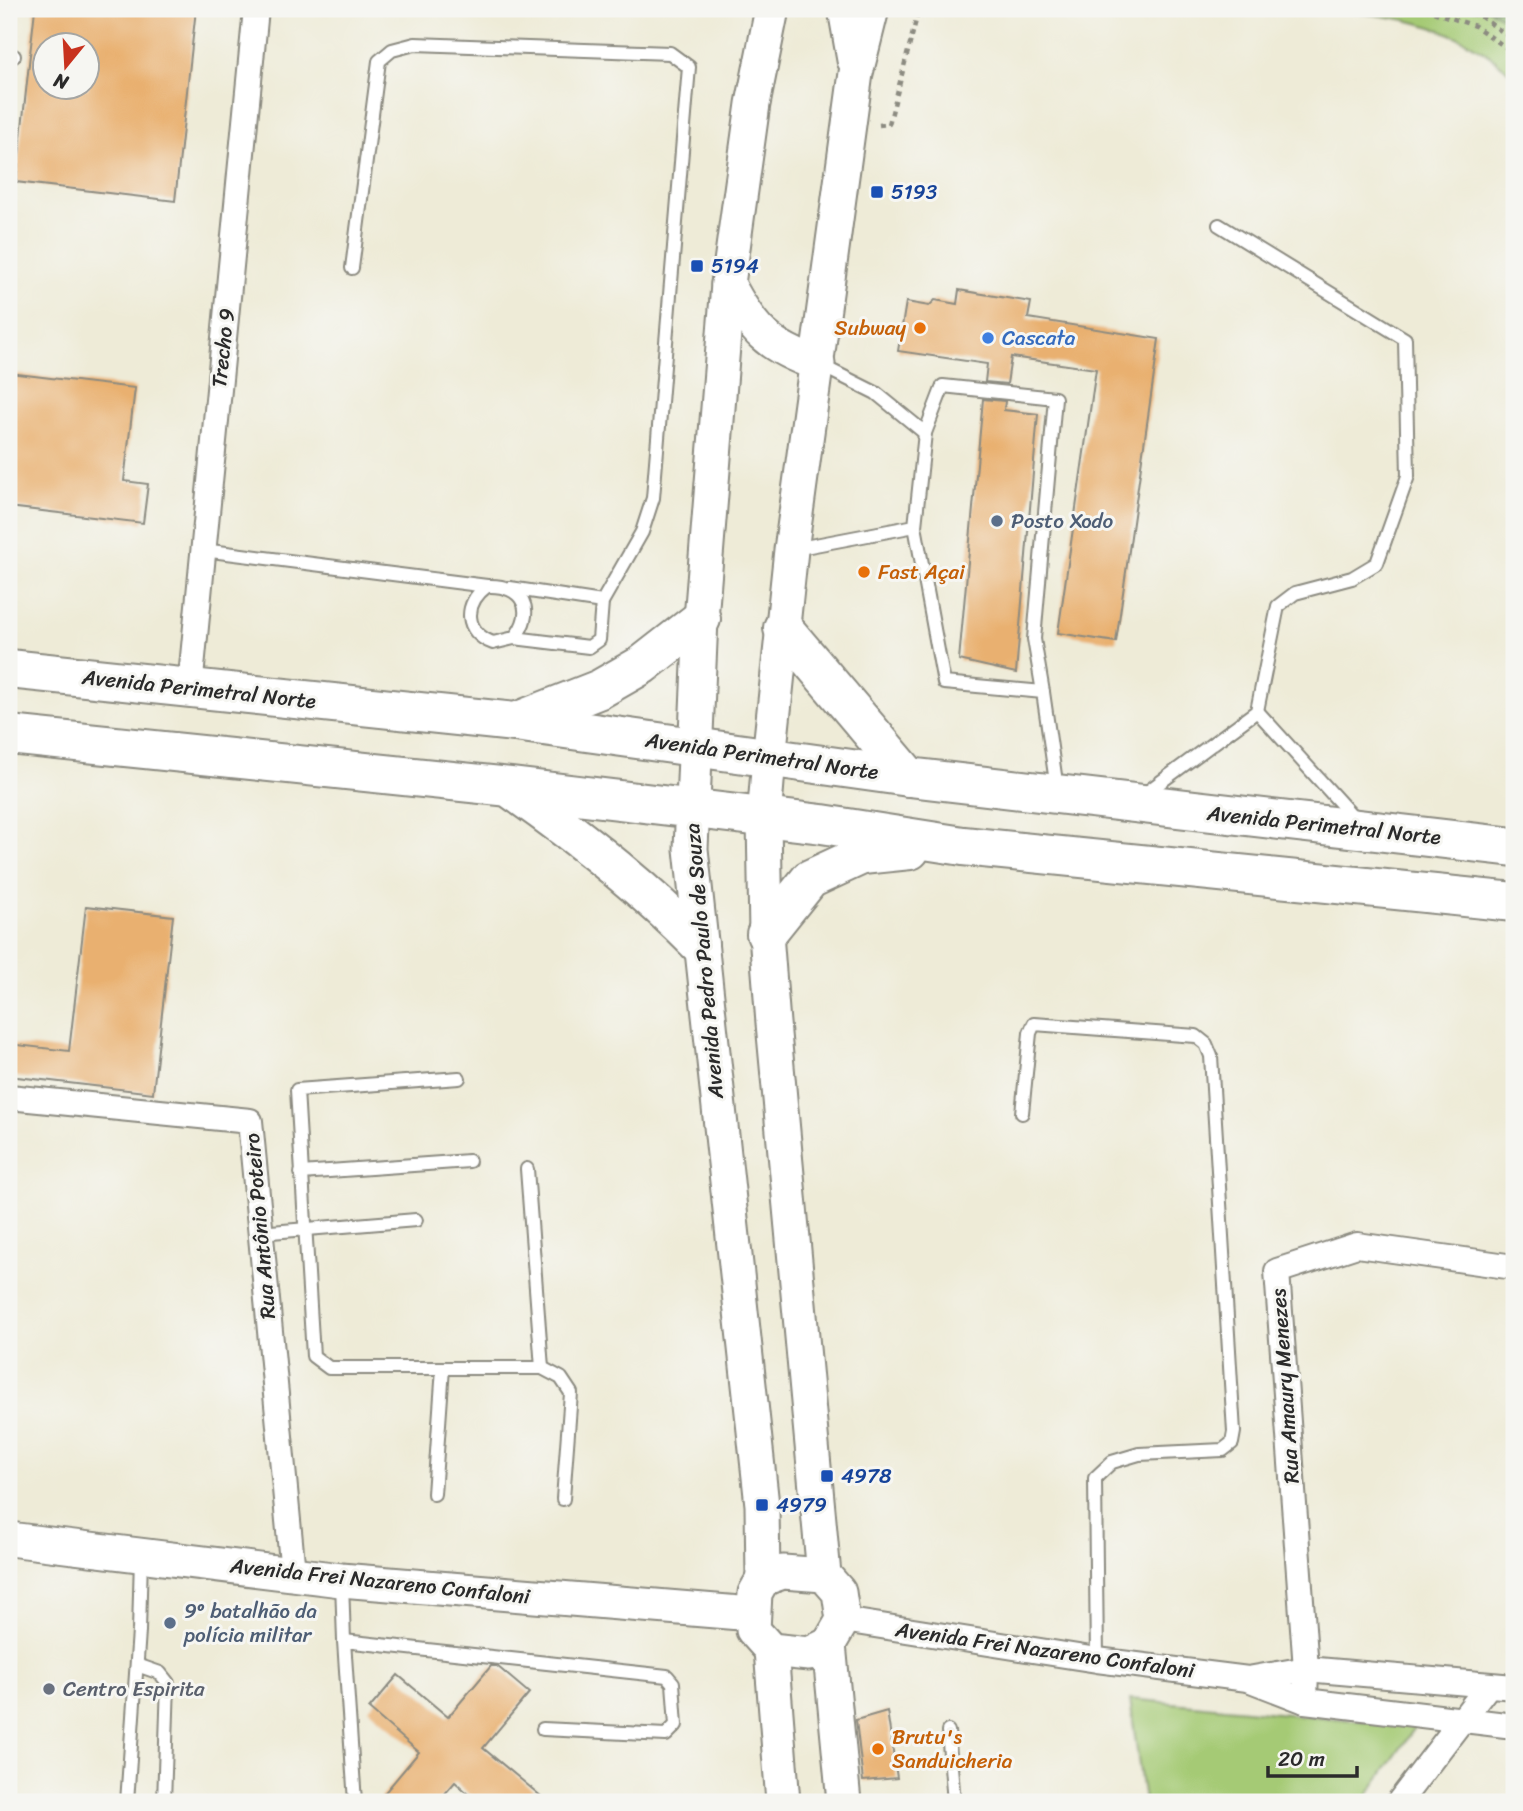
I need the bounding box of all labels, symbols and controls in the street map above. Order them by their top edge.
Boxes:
north arrow [32,32,102,102]
text: N [49,64,73,100]
place label: 5193 [891,173,938,211]
marker: 5193 [869,184,885,200]
place label: 5194 [711,247,759,285]
marker: 5194 [689,258,705,274]
street label: Trecho 9 [200,306,246,390]
place label: Subway [834,309,906,347]
place label: Cascata [1002,319,1076,357]
marker: Subway [912,320,928,336]
marker: Cascata [980,330,996,346]
place label: Posto Xodo [1011,502,1114,540]
marker: Posto Xodo [989,513,1005,529]
place label: Fast Açai [878,553,966,591]
marker: Fast Açai [856,564,872,580]
street label: Avenida Perimetral Norte [79,658,318,720]
street label: Avenida Perimetral Norte [642,721,881,791]
street label: Avenida Perimetral Norte [1204,794,1443,856]
street label: Avenida Pedro Paulo de Souza [673,821,735,1101]
street label: Rua Antônio Poteiro [233,1132,287,1320]
street label: Rua Amaury Menezes [1259,1287,1311,1485]
place label: 4978 [841,1457,892,1495]
marker: 4978 [819,1468,835,1484]
place label: 4979 [776,1486,827,1524]
marker: 4979 [754,1497,770,1513]
street label: Avenida Frei Nazareno Confaloni [227,1546,533,1616]
place label: 9º batalhão da polícia militar [183,1592,317,1654]
street label: Avenida Frei Nazareno Confaloni [892,1610,1198,1690]
marker: 9º batalhão da polícia militar [162,1615,178,1631]
place label: Centro Espirita [63,1670,205,1708]
marker: Centro Espirita [41,1681,57,1697]
place label: Brutu's Sanduicheria [892,1718,1013,1780]
scale bar [1268,1734,1357,1778]
text: 20 m [1278,1740,1325,1778]
marker: Brutu's Sanduicheria [870,1741,886,1757]

